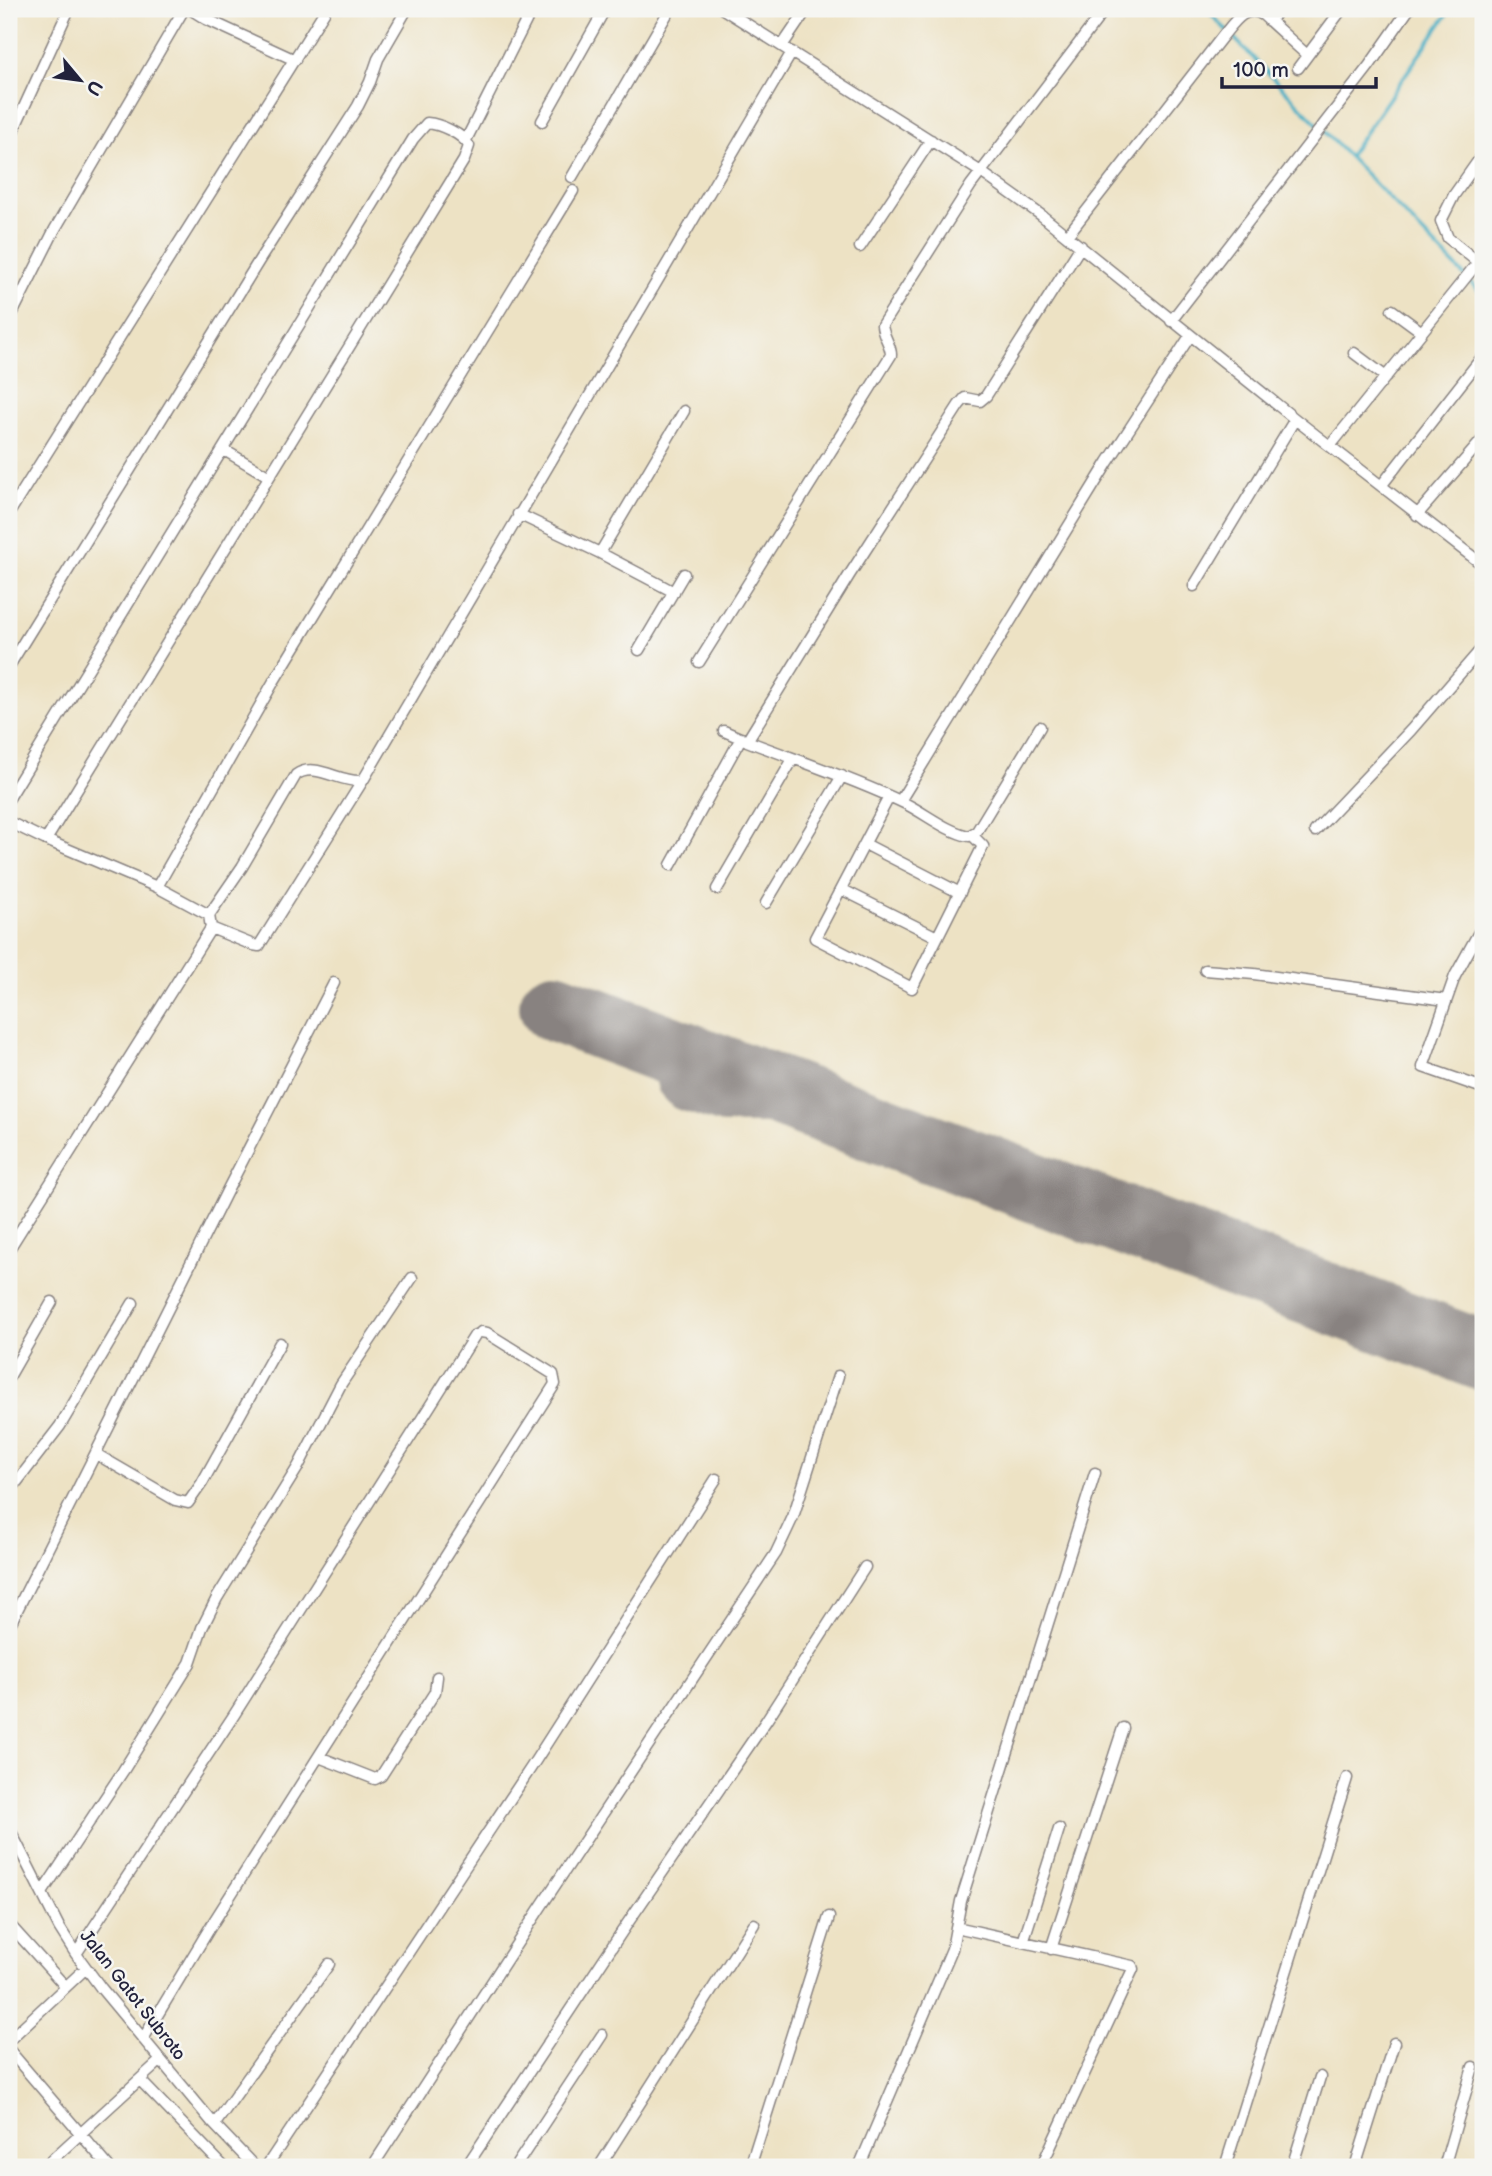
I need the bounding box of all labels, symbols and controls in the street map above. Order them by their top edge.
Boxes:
north arrow [46,46,116,116]
scale bar [1222,46,1376,90]
text: 100 m [1233,58,1289,83]
text: U [80,76,107,99]
street label: Jalan Gatot Subroto [75,1926,190,2065]

